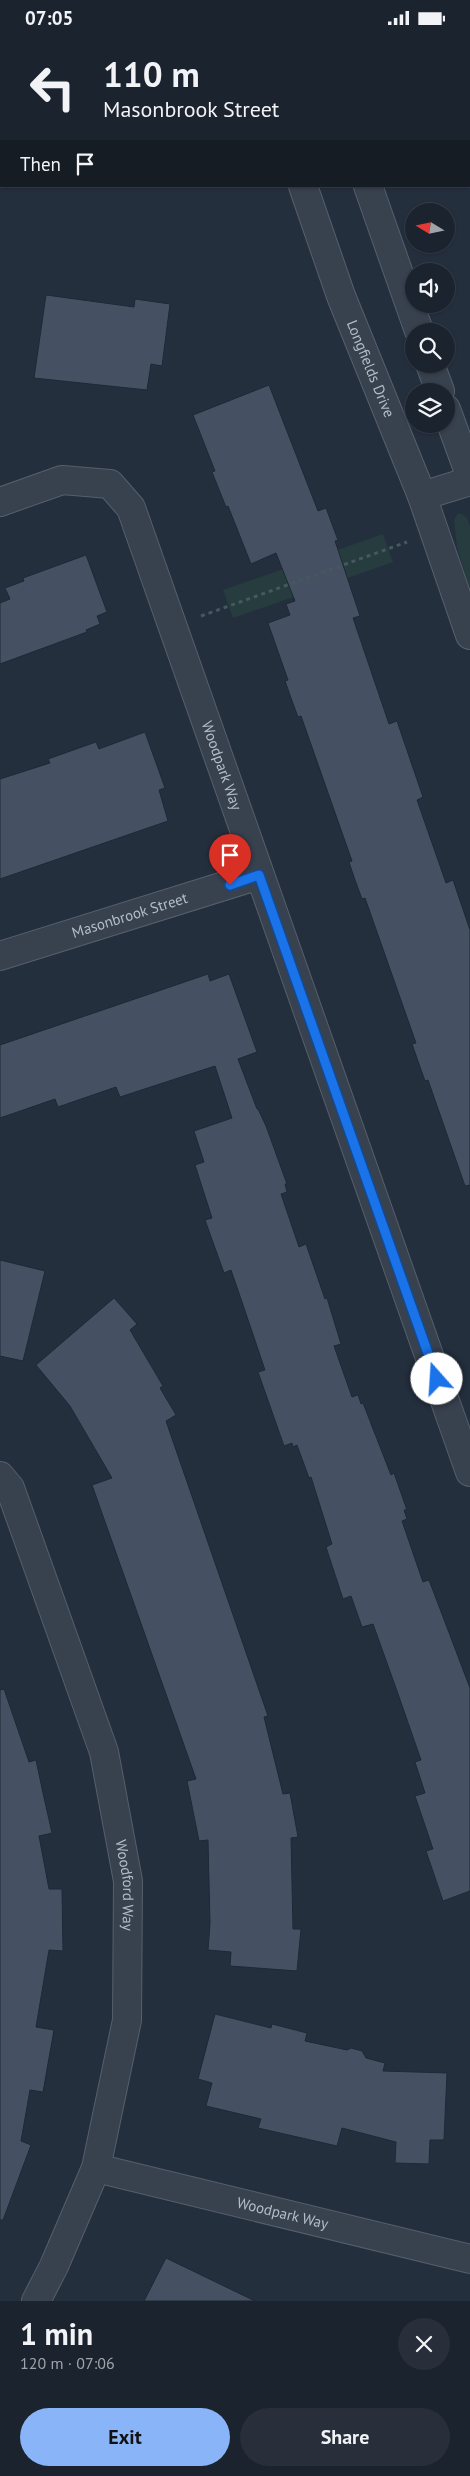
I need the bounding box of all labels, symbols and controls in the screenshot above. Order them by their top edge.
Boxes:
text: 07:05 [25,6,73,30]
text: 110 m [103,51,200,97]
icon: left [20,55,85,120]
text: Masonbrook Street [103,95,279,123]
icon: arrive [71,150,99,178]
text: Then [20,152,61,176]
north arrow [405,203,455,253]
map controls [405,203,455,433]
button: sound [405,263,455,313]
street label: Longfields Drive [343,317,399,420]
button: search [405,323,455,373]
button: layers [405,383,455,433]
street label: Woodpark Way [198,718,247,813]
pin [209,834,251,885]
icon: arrive [216,841,244,869]
street label: Masonbrook Street [69,888,190,942]
position arrow [410,1352,462,1404]
street label: Woodford Way [111,1838,138,1931]
street label: Woodpark Way [235,2193,330,2233]
text: 1 min [20,2314,93,2353]
button: close [398,2318,450,2370]
text: 120 m · 07:06 [20,2353,115,2373]
button: Exit [20,2408,230,2466]
button: Share [240,2408,450,2466]

